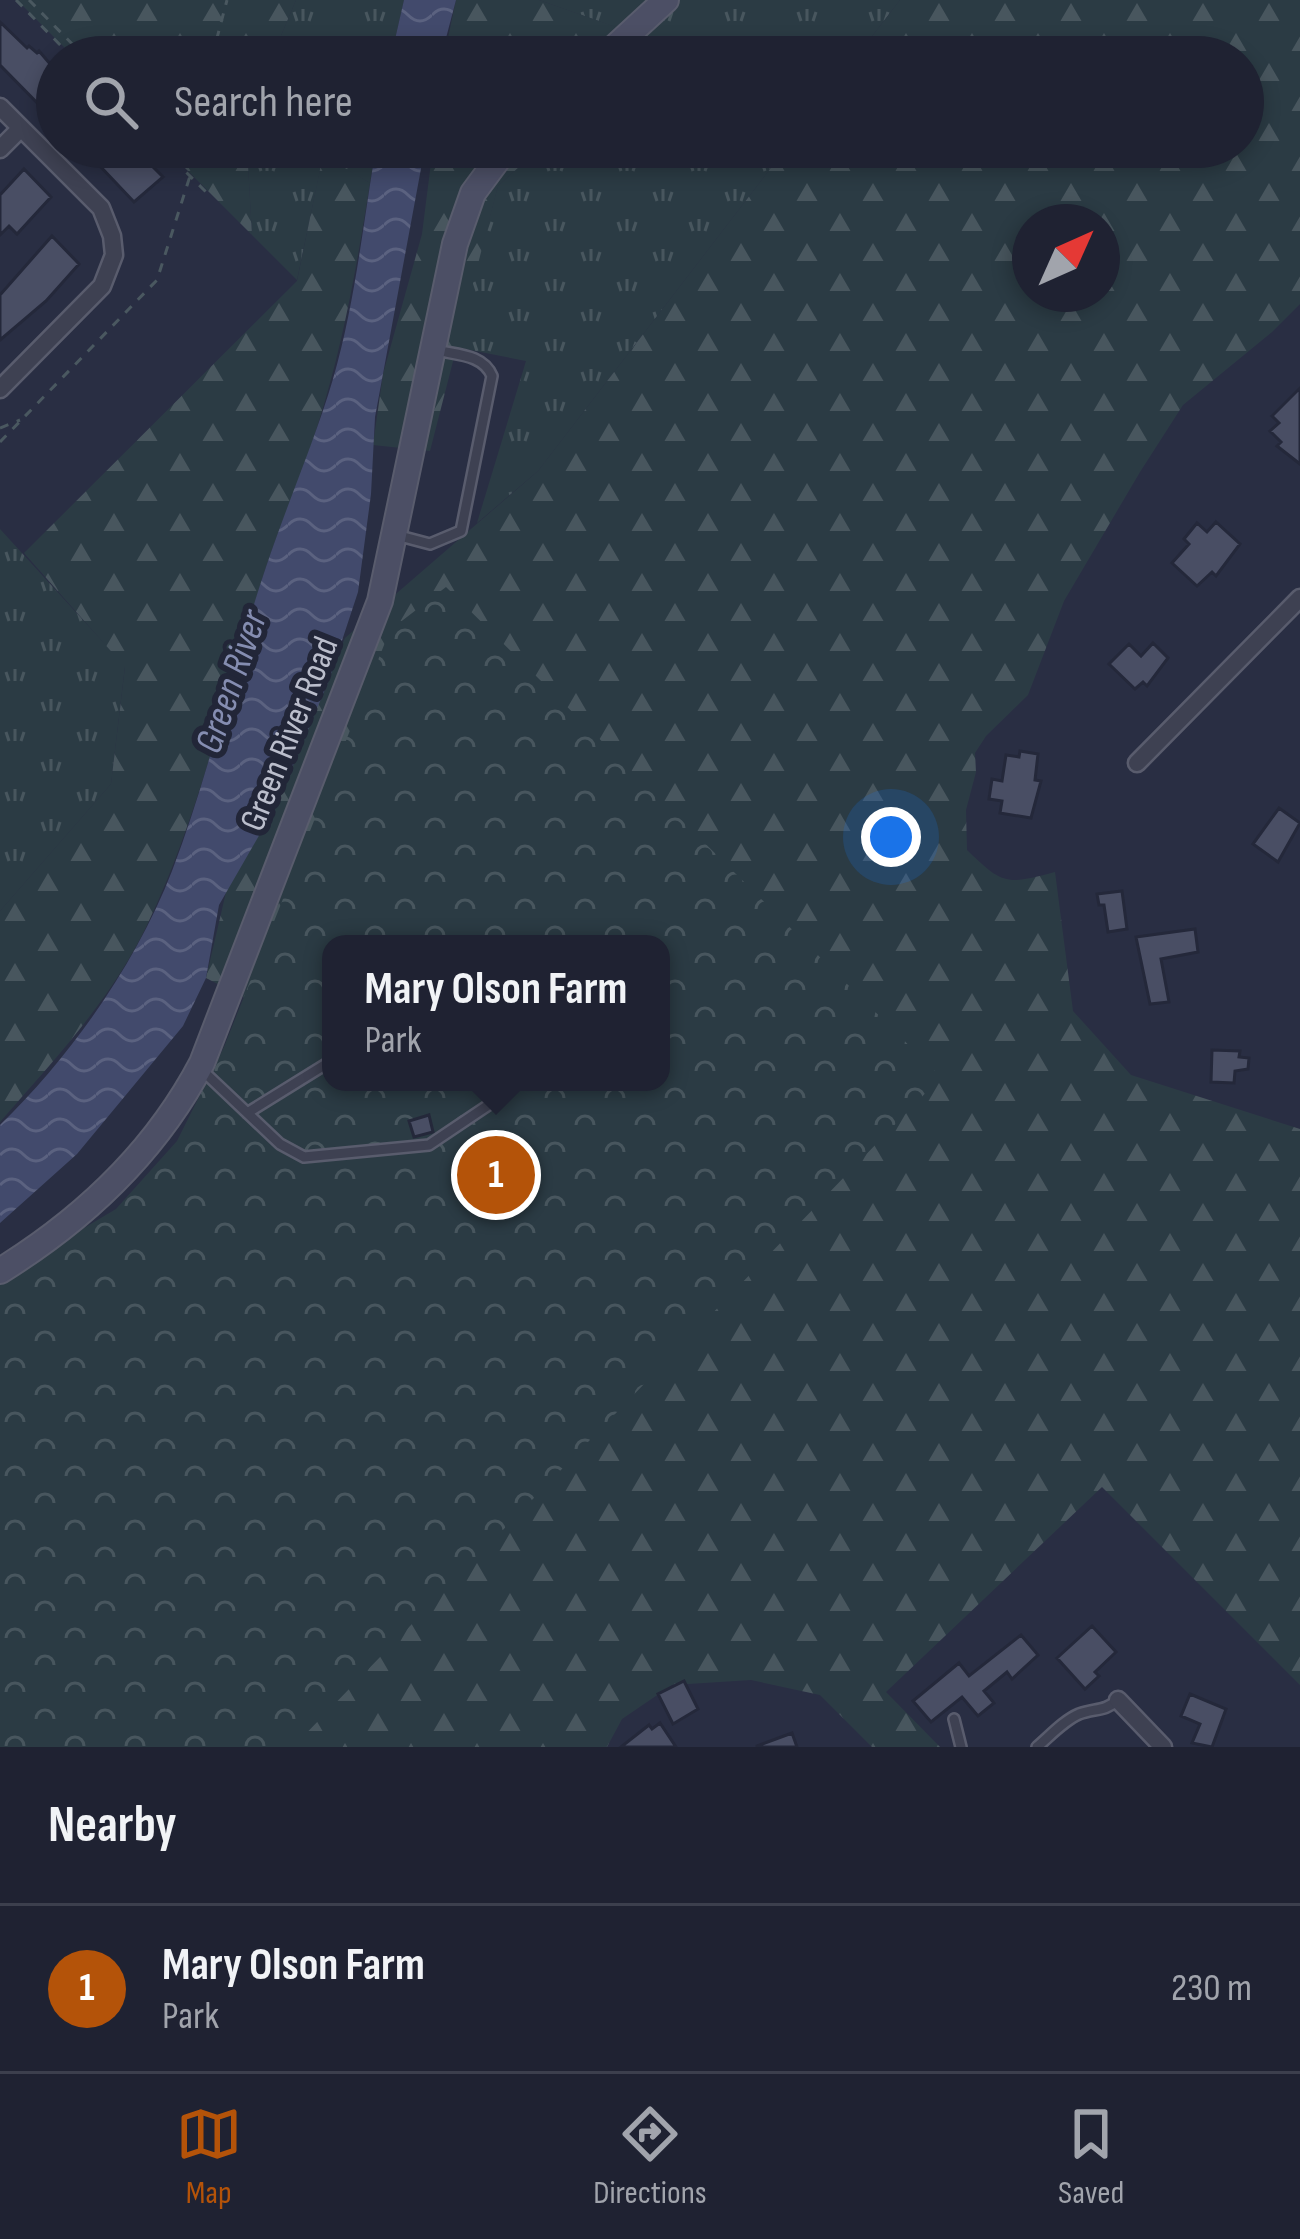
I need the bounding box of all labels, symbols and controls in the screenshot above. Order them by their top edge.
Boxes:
search box [36,36,1264,168]
icon: search [78,69,144,135]
text: Search here [174,75,353,130]
north arrow [1012,204,1120,312]
water label: Green River [186,603,279,759]
street label: Green River Road [232,631,348,837]
your location [861,807,921,867]
popup [322,935,670,1091]
text: Mary Olson Farm [365,962,627,1017]
text: Park [365,1017,422,1064]
pin: 1 [457,1130,535,1220]
text: Nearby [48,1795,177,1856]
text: Mary Olson Farm [162,1938,425,1993]
text: 1 [79,1965,95,2012]
text: 230 m [1171,1965,1252,2012]
text: Park [162,1993,219,2040]
tab: Map [176,2101,242,2213]
tab: Directions [593,2101,707,2213]
tab: Saved [1058,2101,1124,2213]

